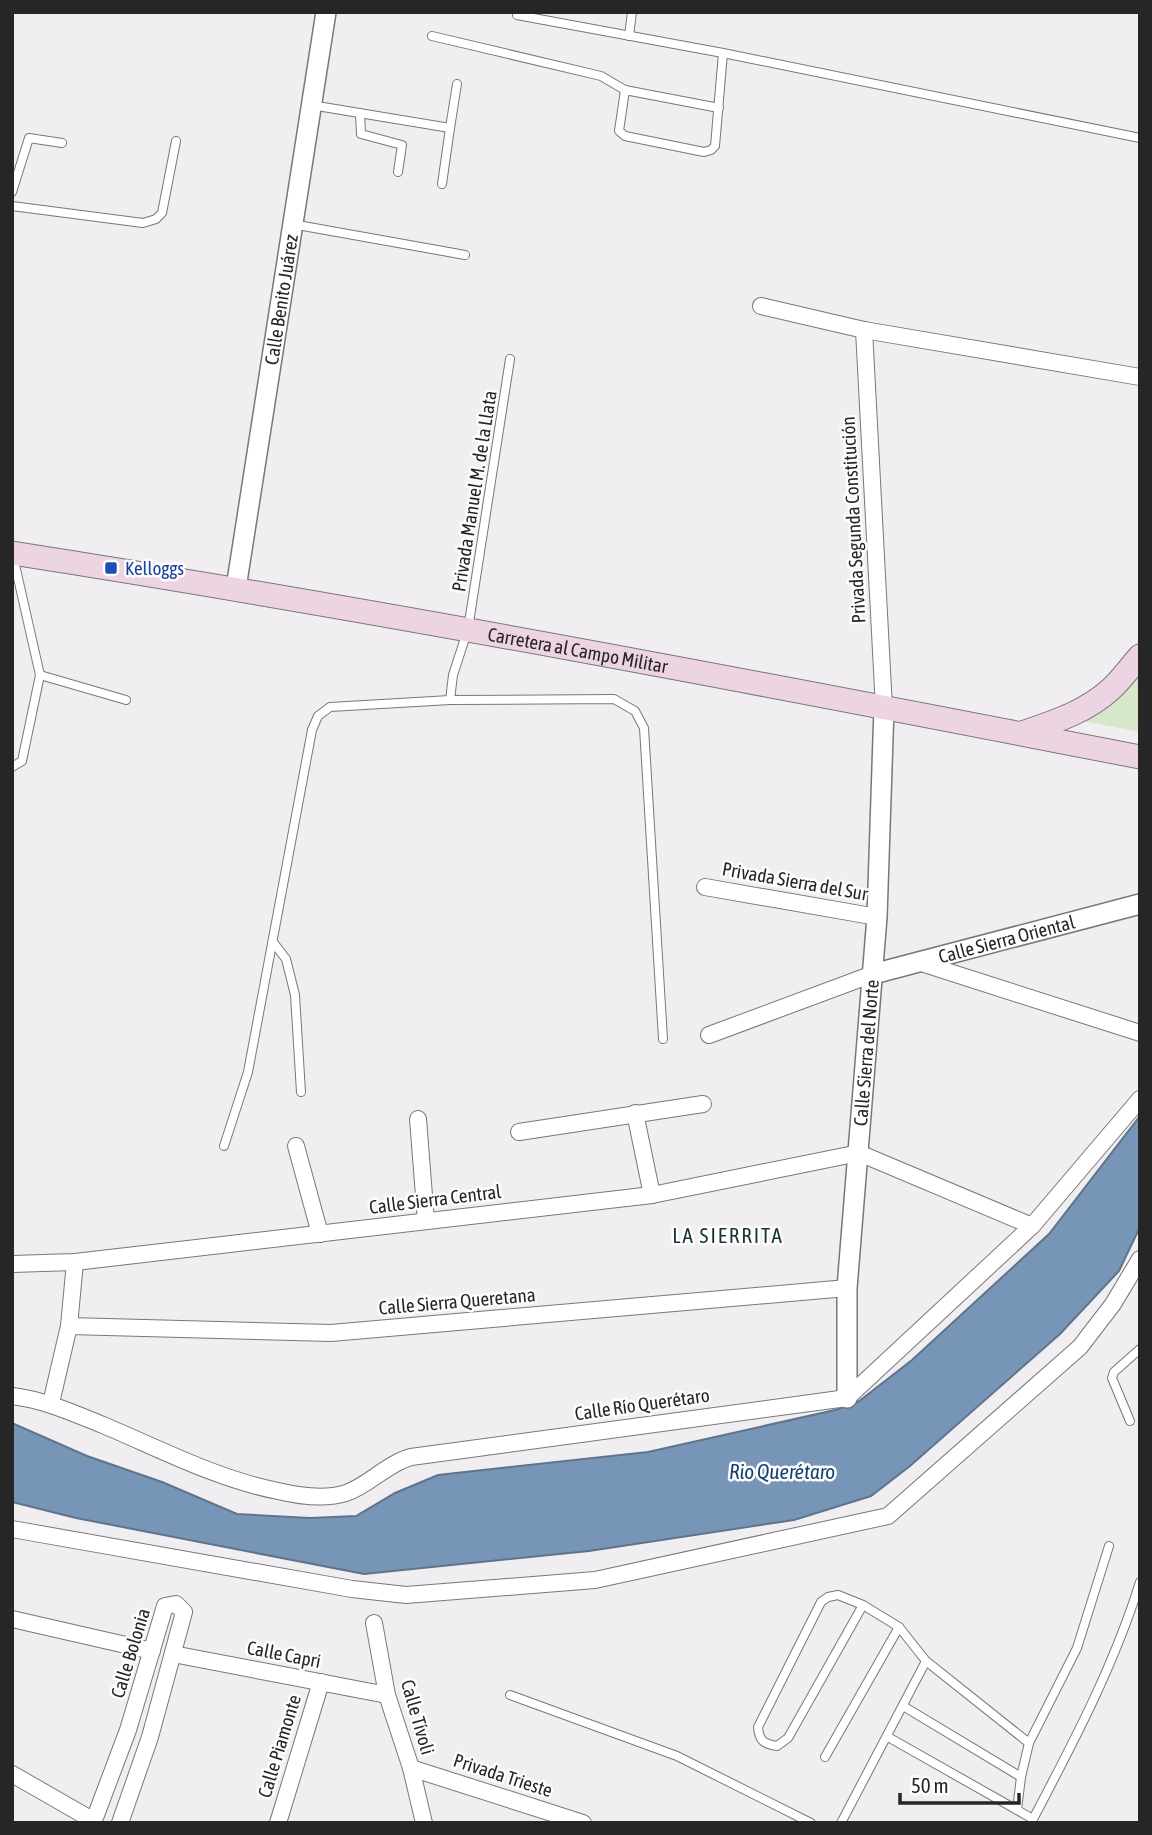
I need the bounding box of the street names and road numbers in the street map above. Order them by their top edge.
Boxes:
street label: Calle Benito Juárez [260,233,302,366]
street label: Privada Manuel M. de la Llata [447,389,501,593]
street label: Privada Segunda Constitución [837,416,869,624]
street label: Carretera al Campo Militar [486,623,670,677]
street label: Privada Sierra del Sur [720,857,870,905]
street label: Calle Sierra Oriental [936,911,1077,967]
street label: Calle Sierra del Norte [849,979,883,1127]
street label: Calle Sierra Central [368,1180,502,1218]
street label: Calle Sierra Queretana [378,1283,536,1319]
street label: Calle Río Querétaro [573,1384,711,1424]
street label: Calle Bolonia [106,1605,154,1701]
street label: Calle Capri [245,1636,323,1672]
street label: Calle Tívoli [397,1677,439,1757]
street label: Calle Piamonte [253,1692,305,1800]
street label: Privada Trieste [451,1749,555,1801]

